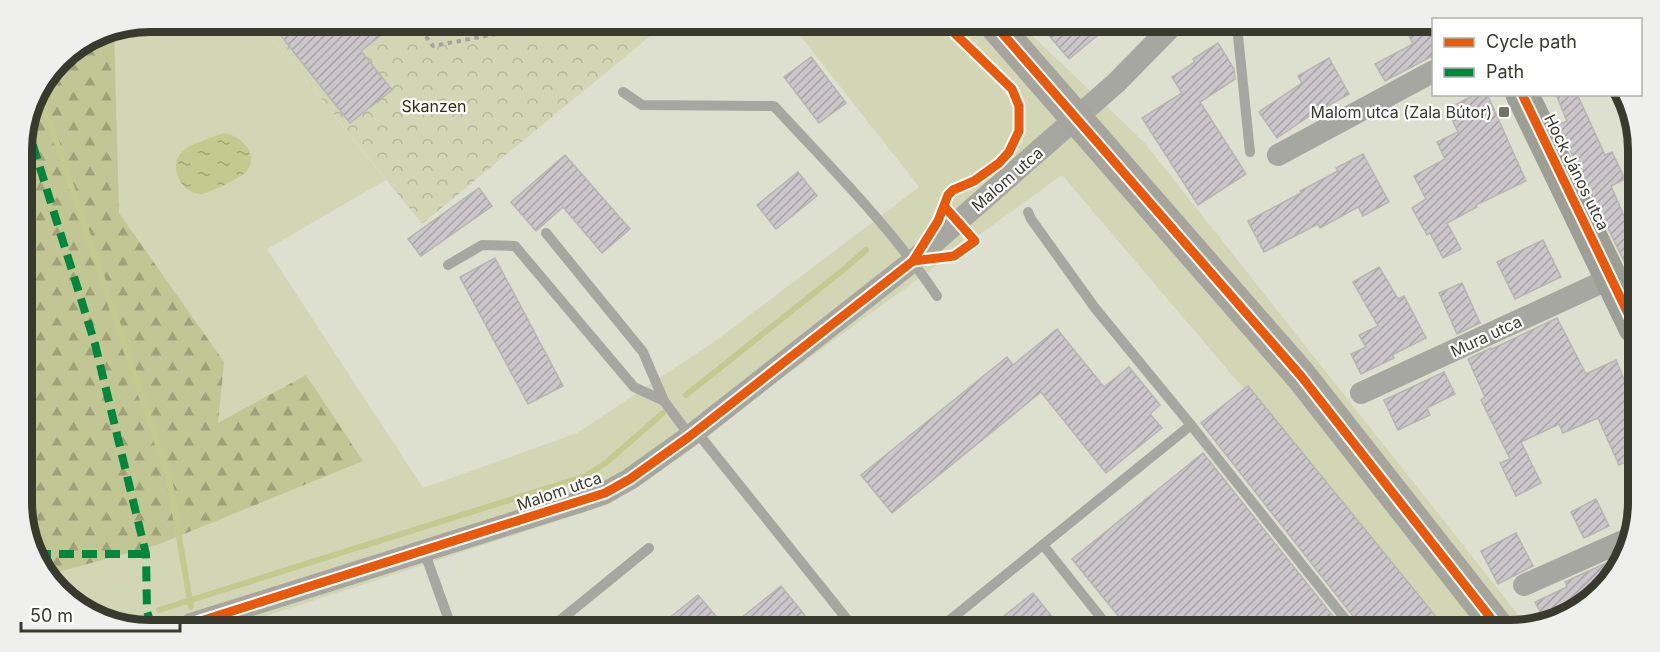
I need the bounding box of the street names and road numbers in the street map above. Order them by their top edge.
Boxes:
street label: Hock János utca [1540,111,1614,233]
street label: Malom utca [967,143,1047,215]
street label: Mura utca [1447,311,1525,361]
street label: Malom utca [514,467,604,515]

